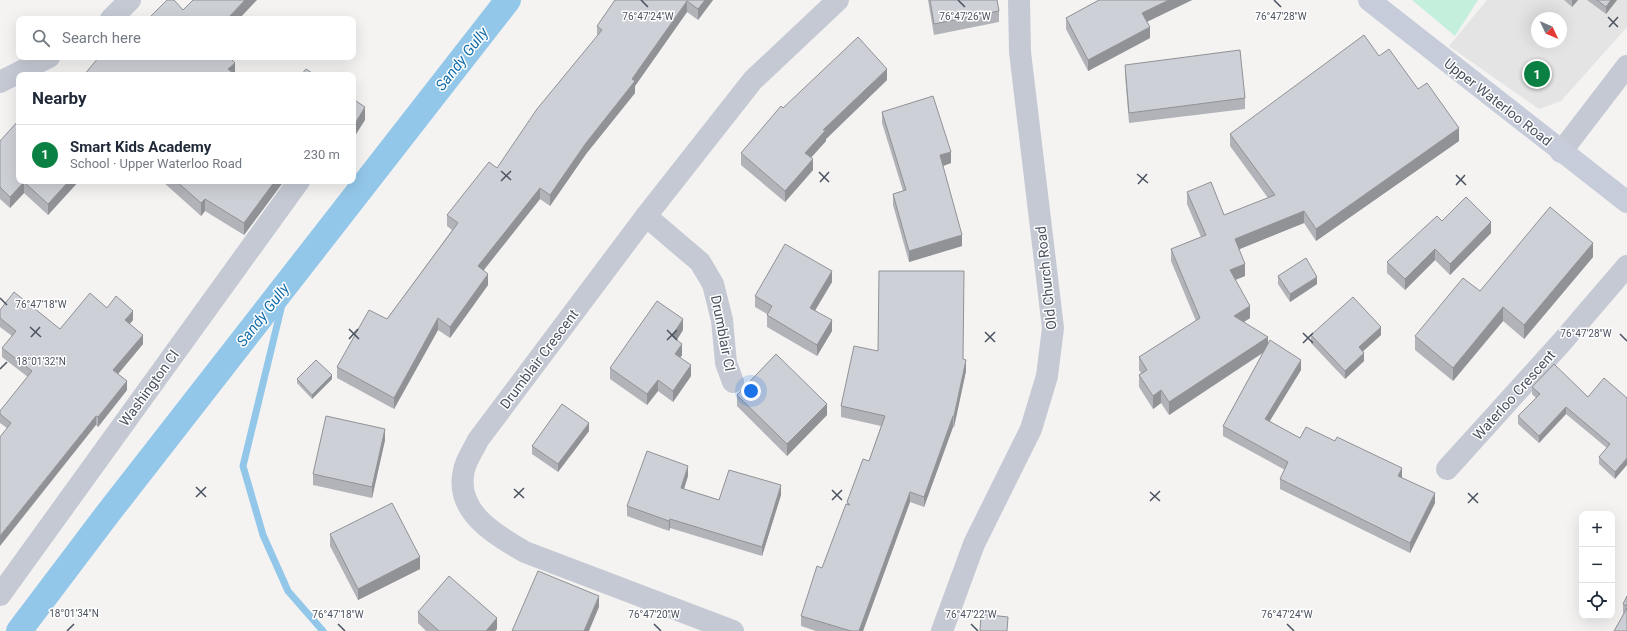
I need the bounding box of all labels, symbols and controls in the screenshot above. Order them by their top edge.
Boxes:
text: 76°47'24"W [622,11,674,22]
text: 76°47'26"W [939,11,991,22]
text: 76°47'28"W [1255,11,1307,22]
north arrow [1531,12,1567,48]
search box [16,16,356,60]
water label: Sandy Gully [432,23,493,94]
icon: search [30,27,52,49]
text: Search here [62,29,141,47]
street label: Upper Waterloo Road [1441,55,1555,149]
pin: 1 [1524,59,1550,89]
text: Nearby [32,88,87,108]
text: Smart Kids Academy [70,138,211,156]
text: 1 [41,147,49,162]
text: 230 m [303,147,340,162]
text: School · Upper Waterloo Road [70,156,242,171]
street label: Old Church Road [1033,225,1059,331]
water label: Sandy Gully [233,279,294,350]
street label: Drumblair Cl [708,294,738,372]
text: 76°47'18"W [15,299,67,310]
street label: Drumblair Crescent [497,306,582,412]
text: 76°47'28"W [1560,328,1612,339]
street label: Washington Cl [116,347,182,429]
street label: Waterloo Crescent [1470,347,1559,443]
text: 18°01'32"N [16,356,66,367]
your location [741,381,761,401]
map controls [1579,511,1615,619]
button: + [1579,511,1615,547]
button: − [1579,547,1615,583]
button: locate [1579,583,1615,619]
text: 18°01'34"N [49,608,99,619]
text: 76°47'18"W [312,609,364,620]
text: 76°47'20"W [628,609,680,620]
text: 76°47'22"W [945,609,997,620]
text: 76°47'24"W [1261,609,1313,620]

